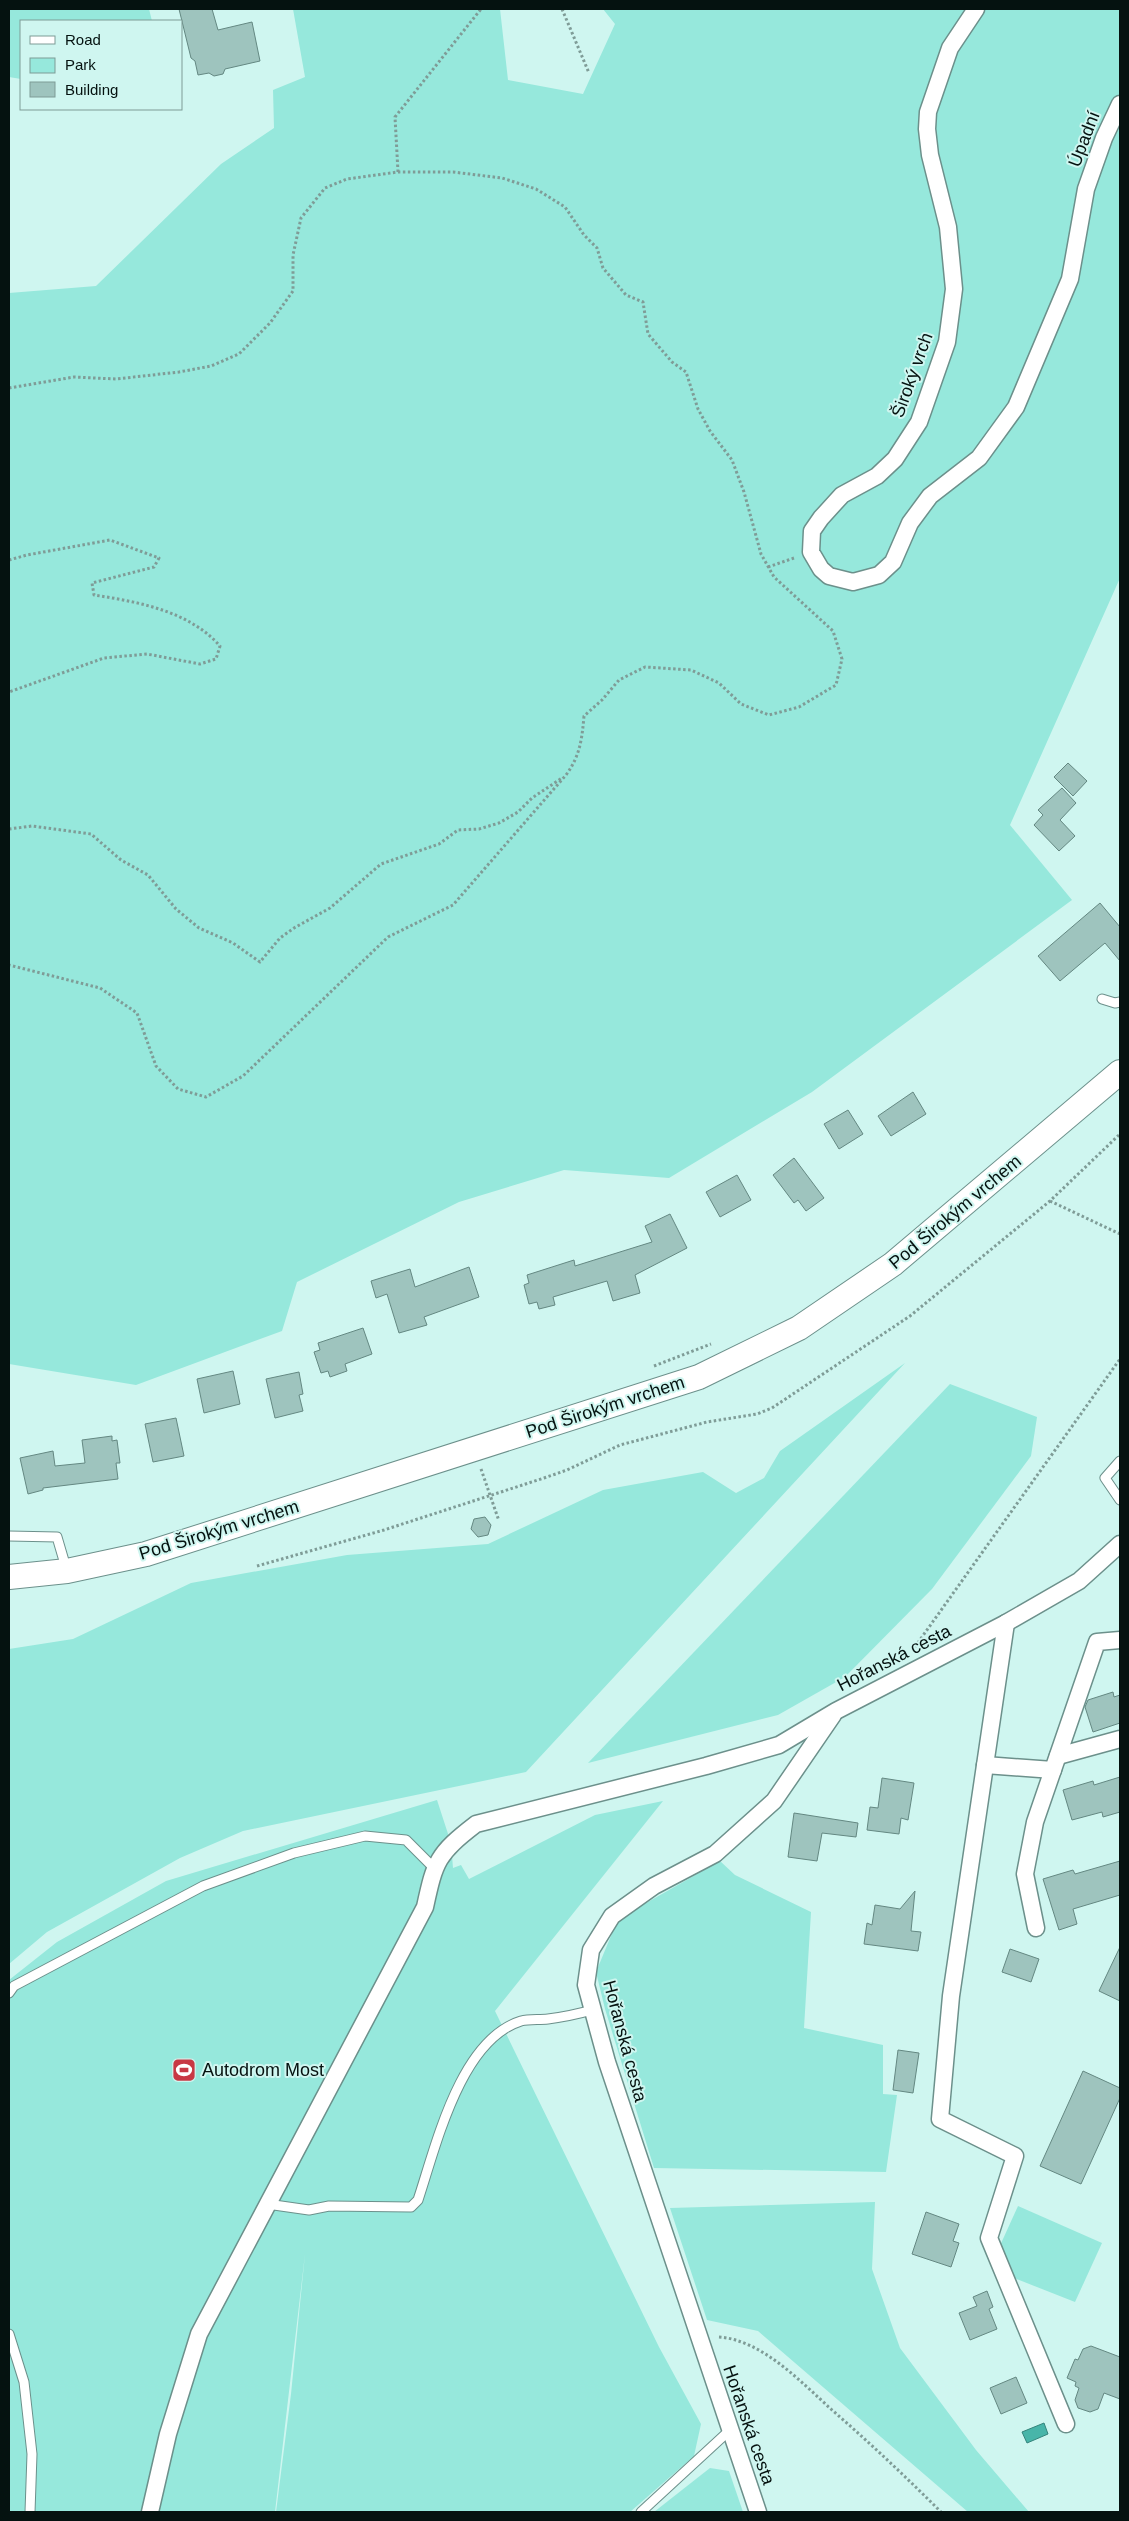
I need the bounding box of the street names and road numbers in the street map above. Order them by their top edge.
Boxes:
street label: Úpadní [1063,108,1104,170]
street label: Široký vrch [886,329,937,420]
street label: Pod Širokým vrchem [884,1150,1025,1273]
street label: Pod Širokým vrchem [523,1371,687,1442]
street label: Pod Širokým vrchem [136,1495,301,1564]
street label: Hořanská cesta [834,1620,955,1695]
street label: Hořanská cesta [599,1978,651,2105]
street label: Hořanská cesta [719,2363,779,2488]

